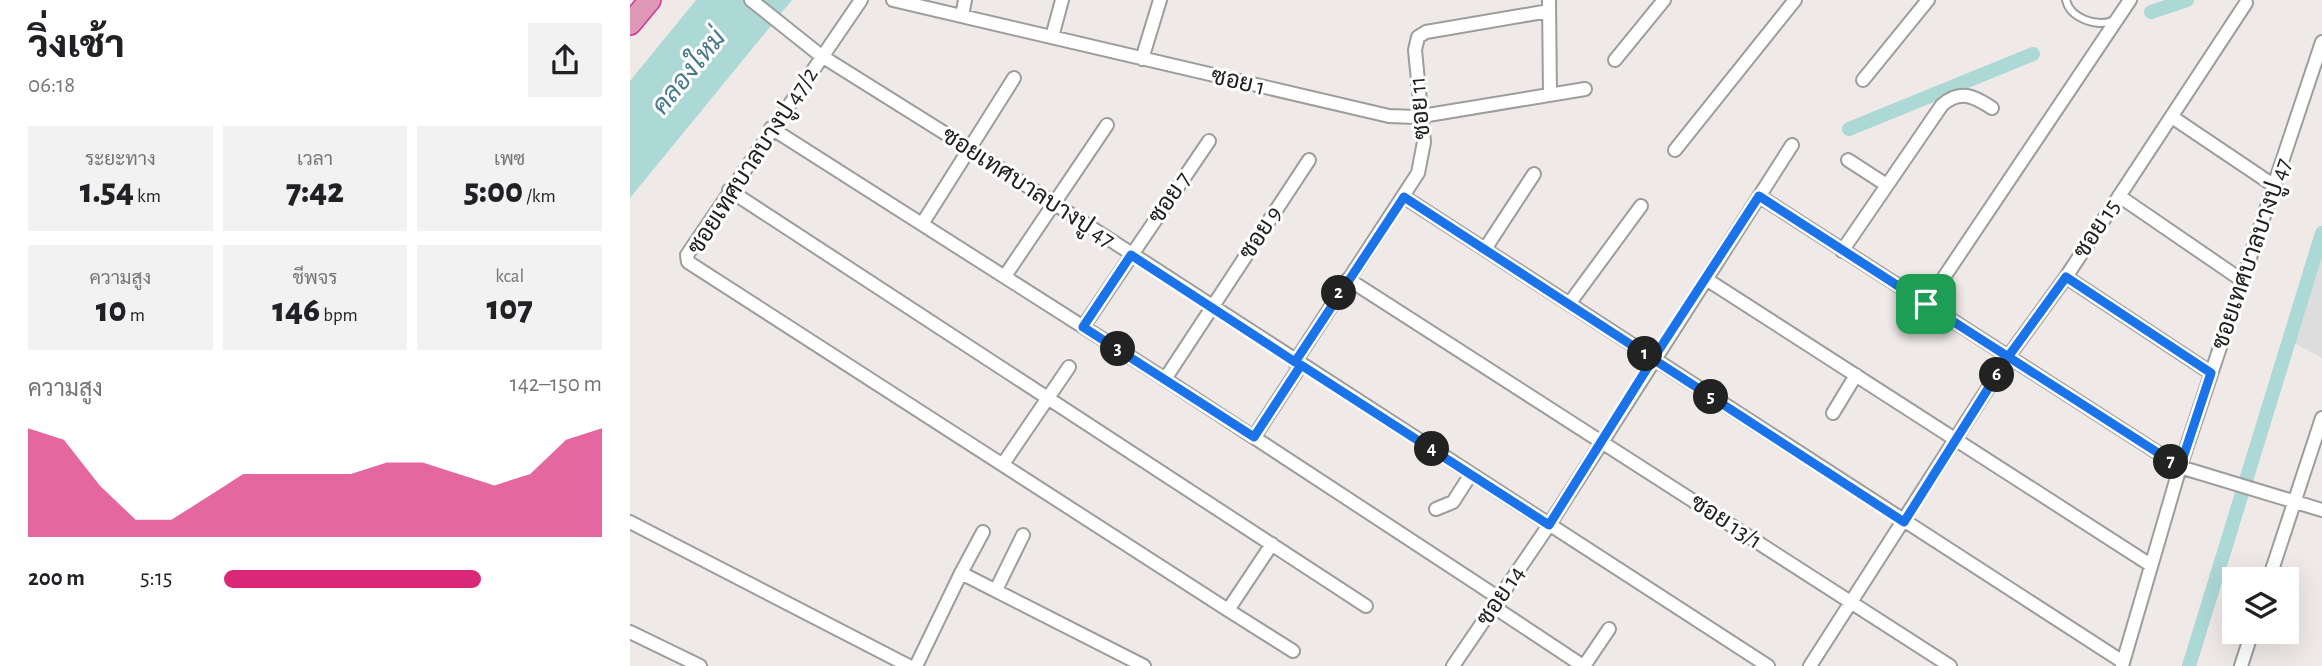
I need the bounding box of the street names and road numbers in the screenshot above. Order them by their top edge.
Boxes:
street label: ซอยเทศบาลบางปู 47/2 [683,63,826,261]
street label: ซอย 1 [1209,64,1267,100]
street label: ซอย 11 [1405,76,1435,140]
street label: ซอยเทศบาลบางปู 47 [935,123,1119,256]
street label: ซอยเทศบาลบางปู 47 [2208,155,2300,354]
street label: ซอย 7 [1144,168,1196,228]
street label: ซอย 15 [2069,195,2125,263]
street label: ซอย 9 [1235,202,1287,264]
street label: ซอย 13/1 [1686,490,1766,554]
street label: ซอย 14 [1472,562,1530,630]

